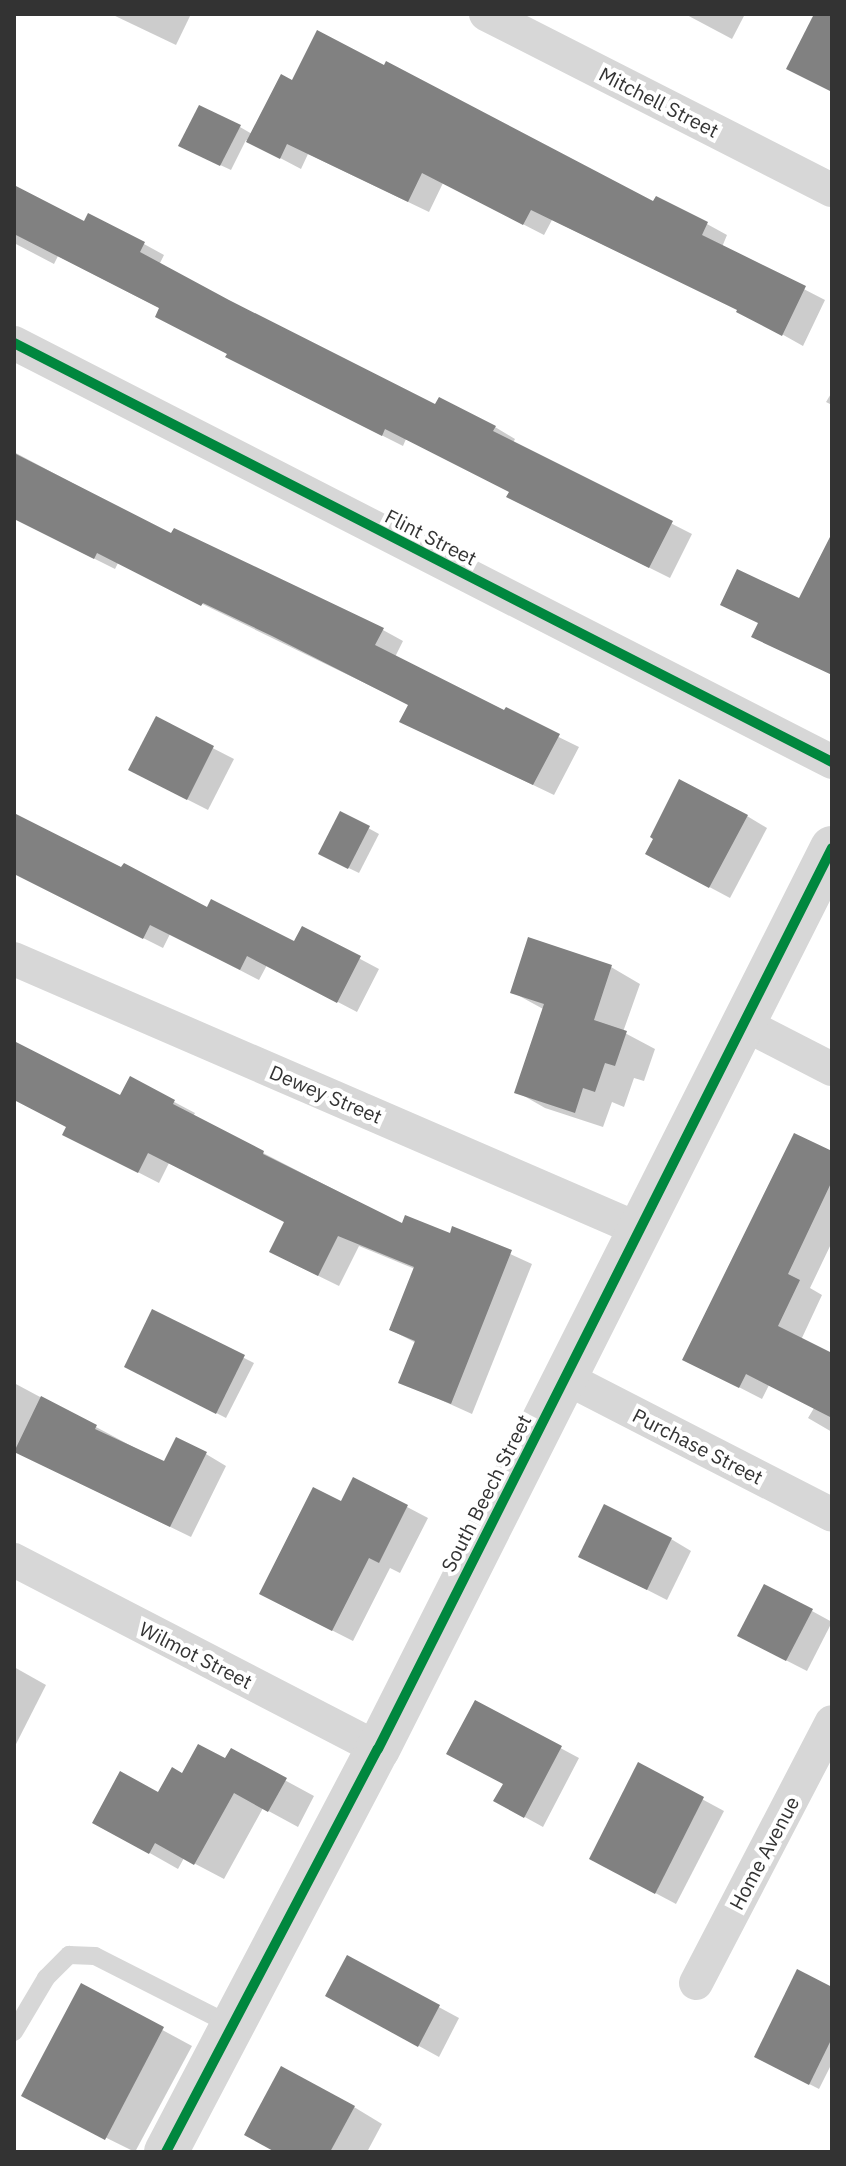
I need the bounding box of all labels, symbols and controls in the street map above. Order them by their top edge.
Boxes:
street label: Mitchell Street [595,62,723,142]
street label: Flint Street [381,504,481,570]
street label: Dewey Street [266,1060,386,1128]
street label: Purchase Street [629,1403,767,1489]
street label: South Beech Street [436,1410,536,1576]
street label: Wilmot Street [136,1616,256,1694]
street label: Home Avenue [724,1792,804,1914]

